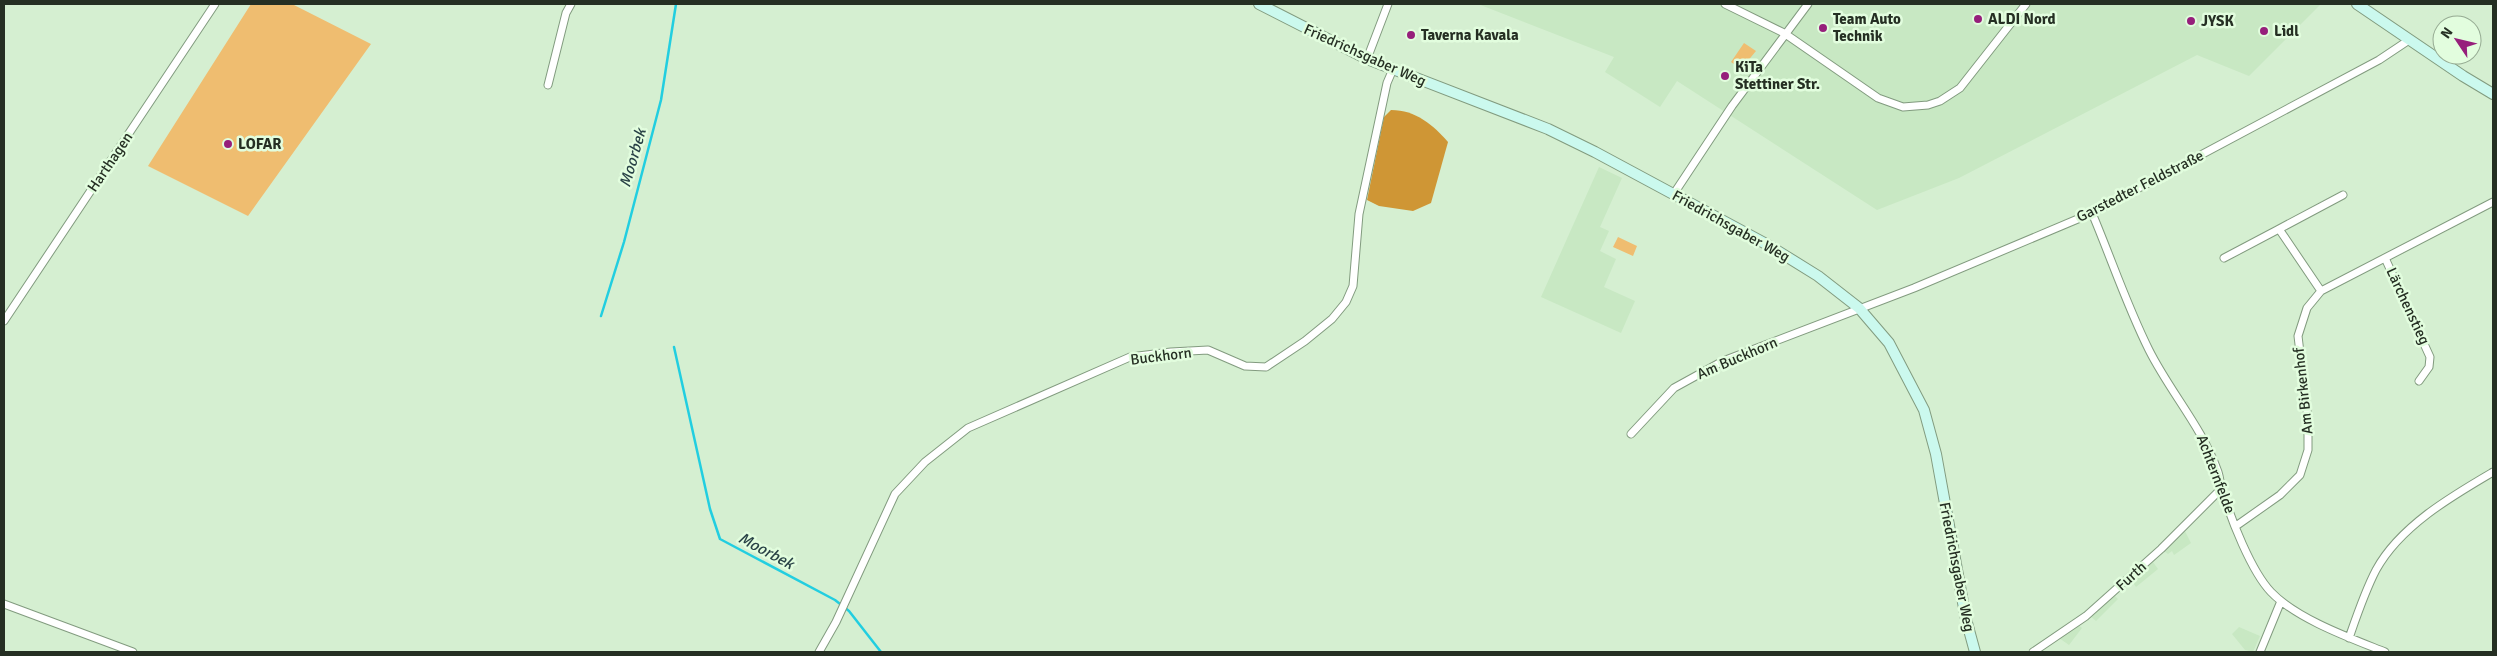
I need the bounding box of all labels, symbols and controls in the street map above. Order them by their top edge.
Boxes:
place label: Team Auto Technik [1833,10,1901,45]
place label: ALDI Nord [1988,10,2056,28]
place label: JYSK [2201,12,2234,30]
marker: ALDI Nord [1972,13,1984,25]
marker: JYSK [2185,15,2197,27]
north arrow [2432,15,2482,65]
street label: Friedrichsgaber Weg [1301,20,1429,90]
marker: Team Auto Technik [1817,22,1829,34]
place label: Lidl [2274,22,2299,40]
text: N [2437,24,2457,42]
marker: Lidl [2258,25,2270,37]
place label: Taverna Kavala [1421,26,1519,44]
marker: Taverna Kavala [1405,29,1417,41]
place label: KiTa Stettiner Str. [1735,58,1820,93]
marker: KiTa Stettiner Str. [1719,70,1731,82]
water label: Moorbek [615,125,651,190]
street label: Harthagen [83,129,137,195]
place label: LOFAR [238,135,282,153]
marker: LOFAR [222,138,234,150]
street label: Garstedter Feldstraße [2073,146,2207,226]
street label: Friedrichsgaber Weg [1669,186,1793,266]
street label: Lärchenstieg [2382,265,2434,347]
street label: Am Buckhorn [1694,333,1780,383]
street label: Buckhorn [1129,343,1193,369]
street label: Am Birkenhof [2289,346,2316,435]
street label: Achternfelde [2193,432,2239,516]
street label: Friedrichsgaber Weg [1936,501,1978,633]
water label: Moorbek [735,528,799,575]
street label: Furth [2112,558,2150,594]

